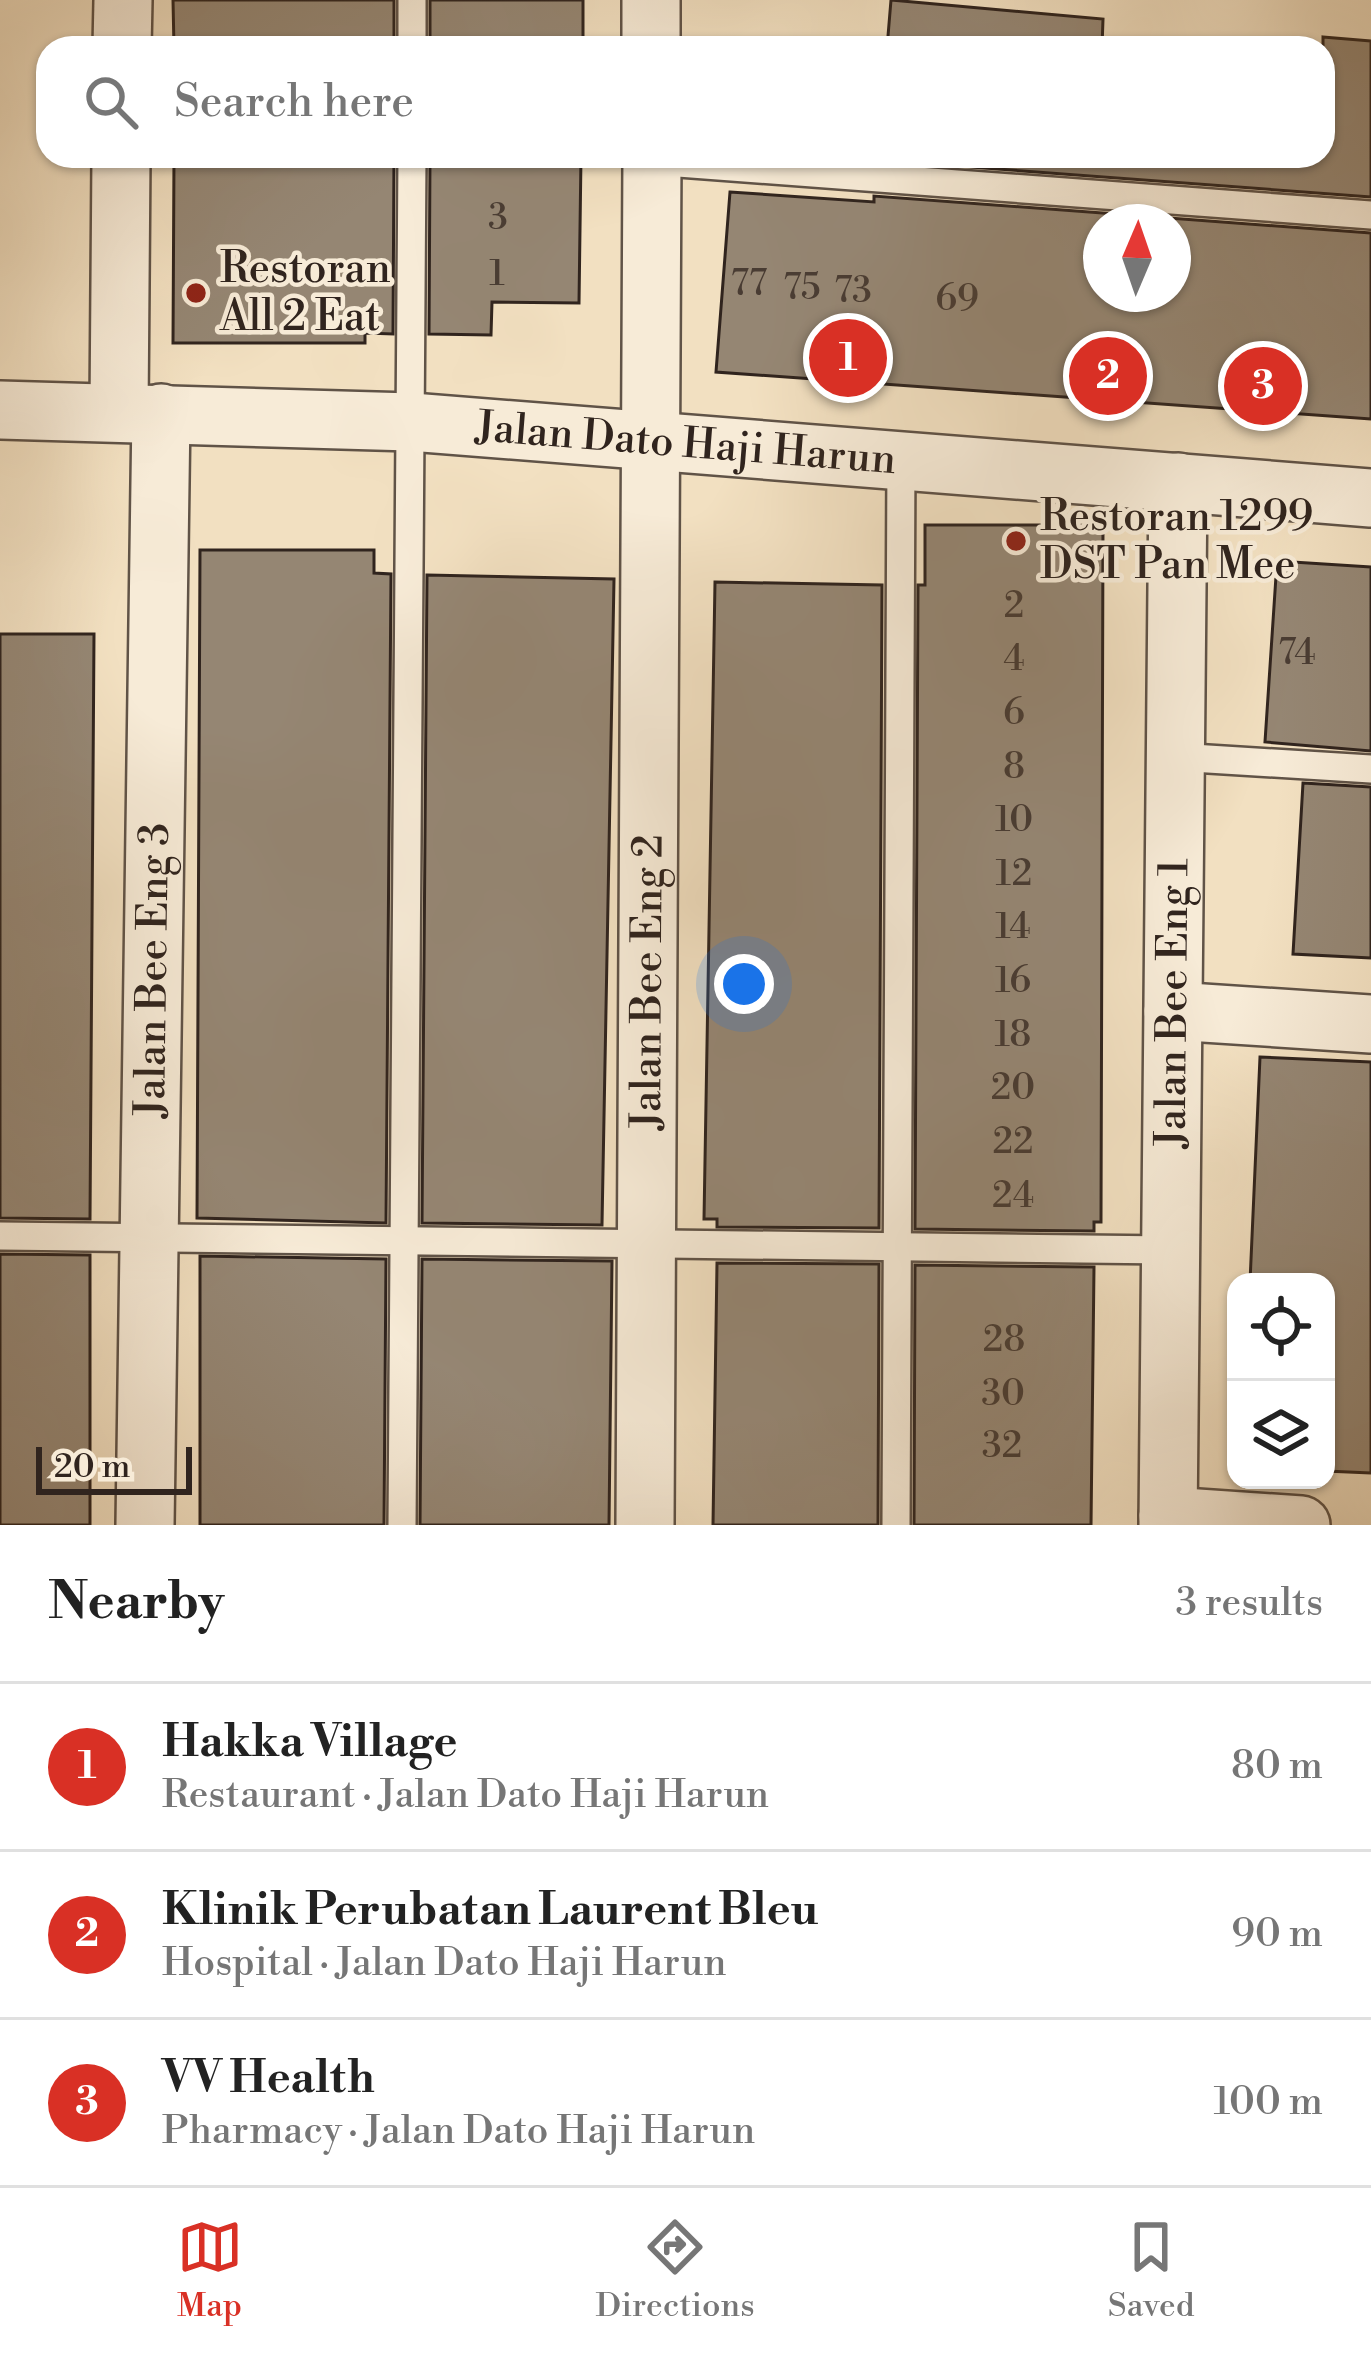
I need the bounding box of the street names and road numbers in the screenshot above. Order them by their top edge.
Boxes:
street label: Jalan Dato Haji Harun [472,401,898,487]
street label: Jalan Bee Eng 3 [124,822,182,1120]
street label: Jalan Bee Eng 2 [621,834,676,1132]
street label: Jalan Bee Eng 1 [1145,858,1202,1150]

